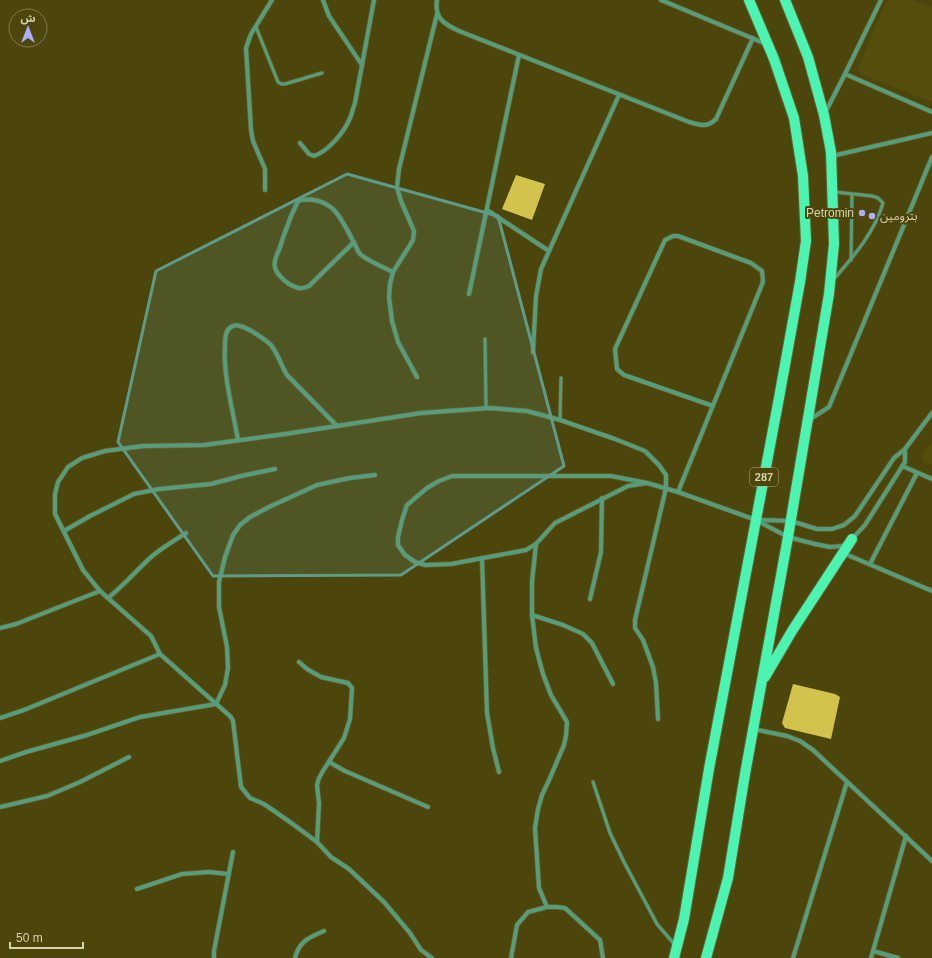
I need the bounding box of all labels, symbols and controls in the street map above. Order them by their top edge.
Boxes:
north arrow [8,8,48,48]
text: ش [20,12,36,25]
place label: Petromin [806,206,854,220]
marker: Petromin [857,208,867,218]
place label: بترومين [880,209,917,223]
marker: بترومين [867,211,877,221]
road number: 287 [750,468,778,486]
scale bar [10,924,83,950]
text: 50 m [16,931,43,945]

